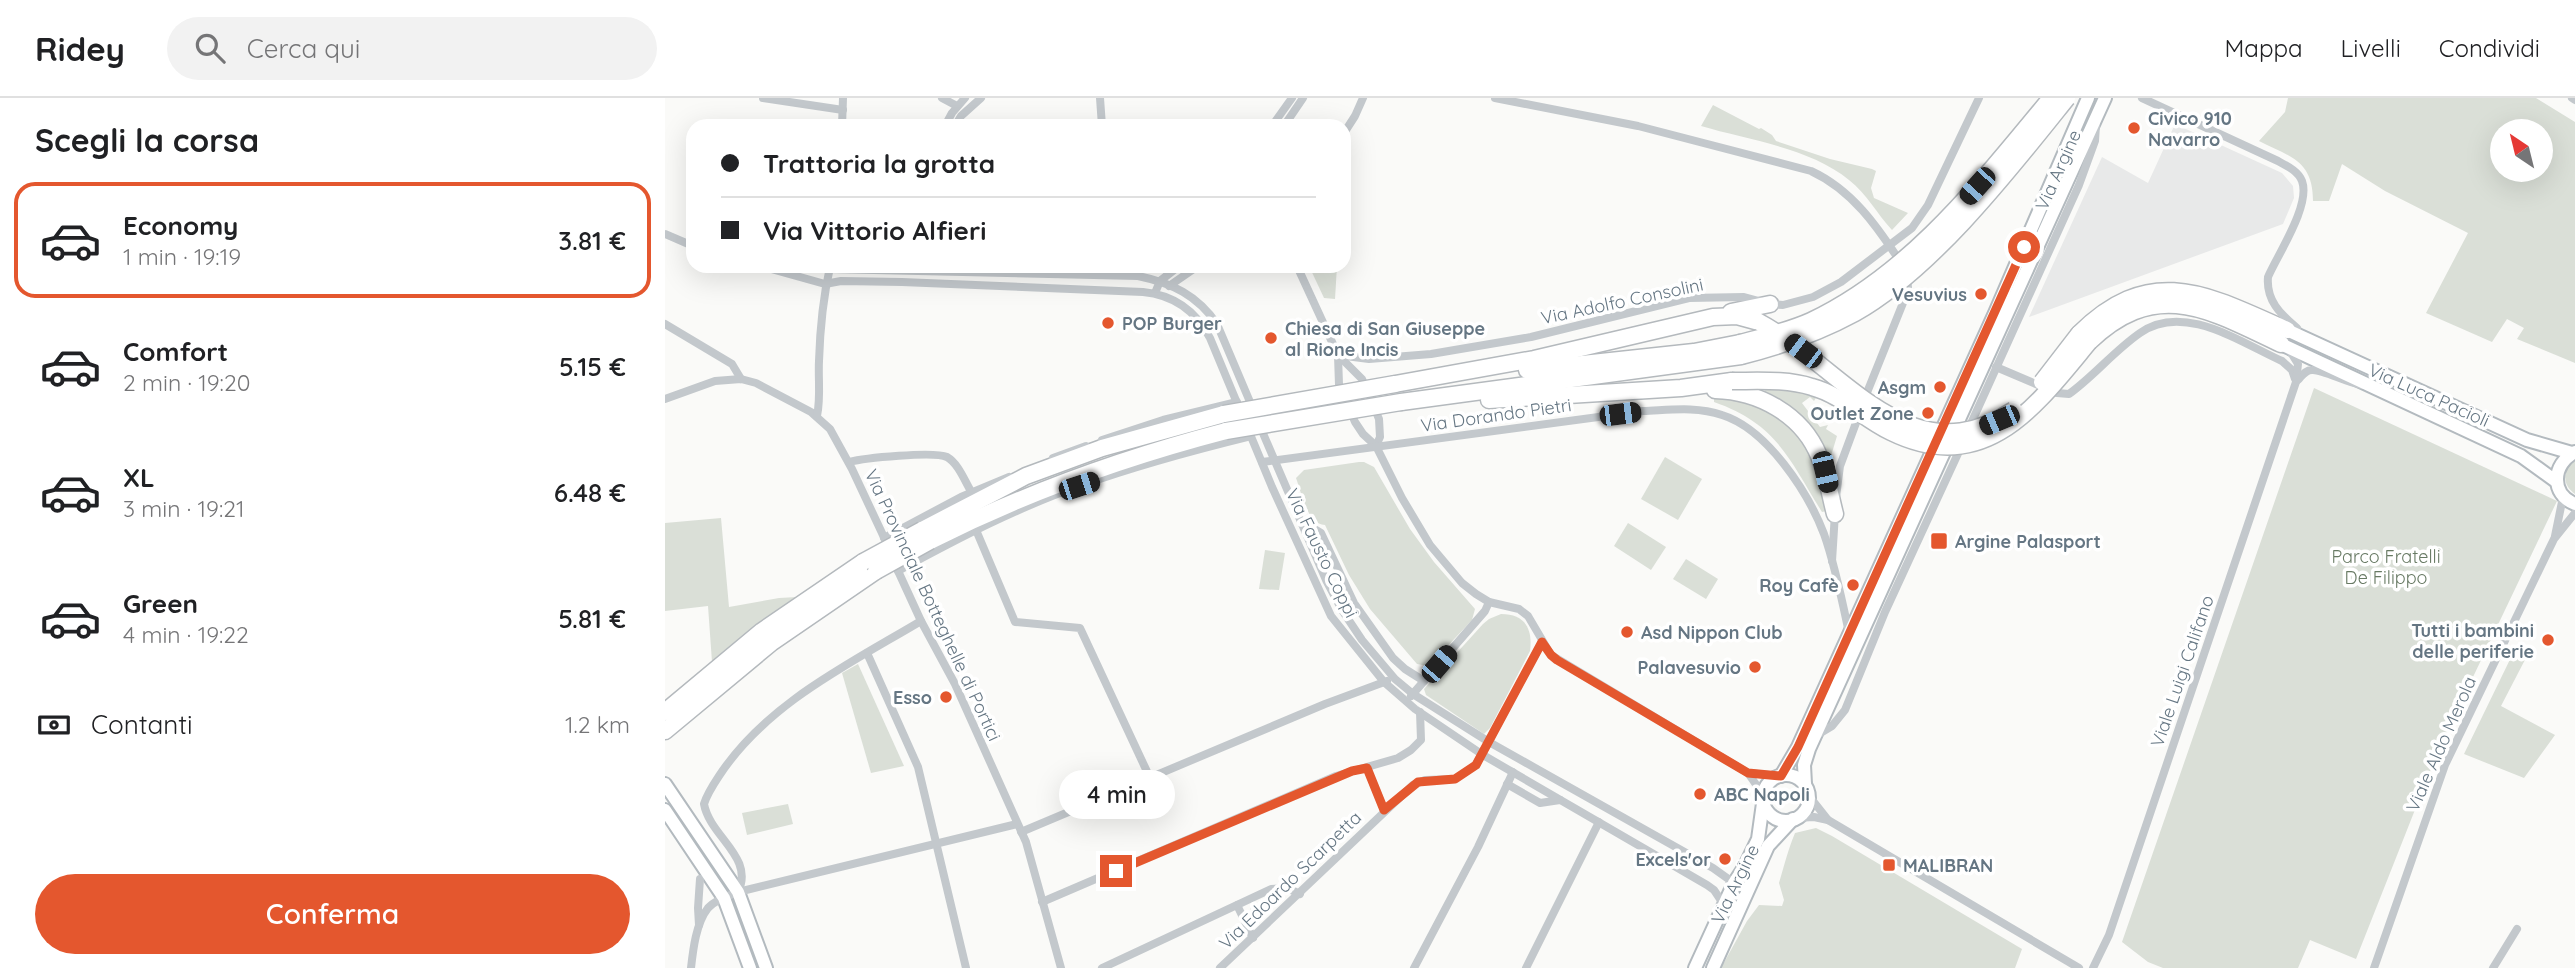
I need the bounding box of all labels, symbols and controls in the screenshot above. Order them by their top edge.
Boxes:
search box [167,17,657,80]
text: Ridey [35,28,125,69]
icon: search [191,29,229,67]
text: Cerca qui [247,32,360,65]
text: Mappa [2225,33,2303,63]
text: Livelli [2341,33,2401,63]
text: Condividi [2439,33,2540,63]
place label: Civico 910 Navarro [2148,107,2232,151]
north arrow [2490,119,2553,182]
map controls [2490,119,2553,182]
text: Scegli la corsa [35,120,259,160]
marker: Civico 910 Navarro [2126,120,2142,136]
street label: Via Argine [2030,126,2086,214]
text: Trattoria la grotta [763,147,995,180]
car [1956,163,1999,209]
icon: car [39,209,102,272]
text: Economy [123,209,238,242]
text: Via Vittorio Alfieri [763,214,986,247]
text: 3.81 € [558,224,626,257]
route start [2008,231,2040,263]
text: 1 min · 19:19 [123,242,241,271]
street label: Via Adolfo Consolini [1539,273,1705,329]
place label: Vesuvius [1892,283,1967,306]
marker: Vesuvius [1973,286,1989,302]
place label: POP Burger [1122,312,1222,335]
marker: POP Burger [1100,315,1116,331]
place label: Chiesa di San Giuseppe al Rione Incis [1285,317,1485,361]
marker: Chiesa di San Giuseppe al Rione Incis [1263,330,1279,346]
car [1780,330,1827,372]
icon: car [39,335,102,398]
text: Comfort [123,335,228,368]
text: 5.15 € [559,350,626,383]
street label: Via Luca Pacioli [2365,358,2493,432]
text: 2 min · 19:20 [123,368,250,397]
place label: Asgm [1878,376,1926,399]
marker: Asgm [1932,379,1948,395]
street label: Via Dorando Pietri [1419,393,1573,437]
car [1598,401,1643,427]
place label: Outlet Zone [1811,402,1914,425]
car [1976,402,2023,438]
marker: Outlet Zone [1920,405,1936,421]
car [1811,449,1840,495]
icon: car [39,461,102,524]
text: XL [123,461,155,494]
street label: Via Provinciale Botteghelle di Portici [860,465,1006,745]
car [1056,470,1103,502]
text: 6.48 € [554,476,626,509]
street label: Via Fausto Coppi [1281,485,1363,621]
text: 3 min · 19:21 [123,494,244,523]
place label: Argine Palasport [1955,530,2101,553]
marker: Argine Palasport [1929,531,1949,551]
park label: Parco Fratelli De Filippo [2331,545,2441,589]
place label: Roy Cafè [1759,574,1839,597]
marker: Roy Cafè [1845,577,1861,593]
icon: car [39,587,102,650]
text: Green [123,587,198,620]
street label: Viale Luigi Califano [2145,592,2219,750]
text: 5.81 € [558,602,626,635]
place label: Tutti i bambini delle periferie [2411,619,2534,663]
text: 4 min · 19:22 [123,620,249,649]
place label: Asd Nippon Club [1641,621,1783,644]
marker: Asd Nippon Club [1619,624,1635,640]
marker: Tutti i bambini delle periferie [2540,632,2556,648]
car [1418,641,1461,687]
place label: Palavesuvio [1638,656,1741,679]
marker: Palavesuvio [1747,659,1763,675]
street label: Viale Aldo Merola [2401,673,2481,815]
place label: Esso [893,686,932,709]
marker: Esso [938,689,954,705]
icon: cash [35,706,73,744]
text: Contanti [91,708,193,741]
text: 1.2 km [565,710,630,739]
callout: 4 min [1058,770,1174,818]
text: 4 min [1087,780,1147,809]
place label: ABC Napoli [1714,783,1810,806]
marker: ABC Napoli [1692,786,1708,802]
street label: Via Edoardo Scarpetta [1214,806,1366,954]
street label: Via Argine [1706,840,1764,928]
place label: Excels'or [1636,848,1711,871]
marker: Excels'or [1717,851,1733,867]
place label: MALIBRAN [1903,854,1993,877]
route end [1100,855,1132,887]
marker: MALIBRAN [1881,857,1897,873]
button: Conferma [35,874,630,954]

